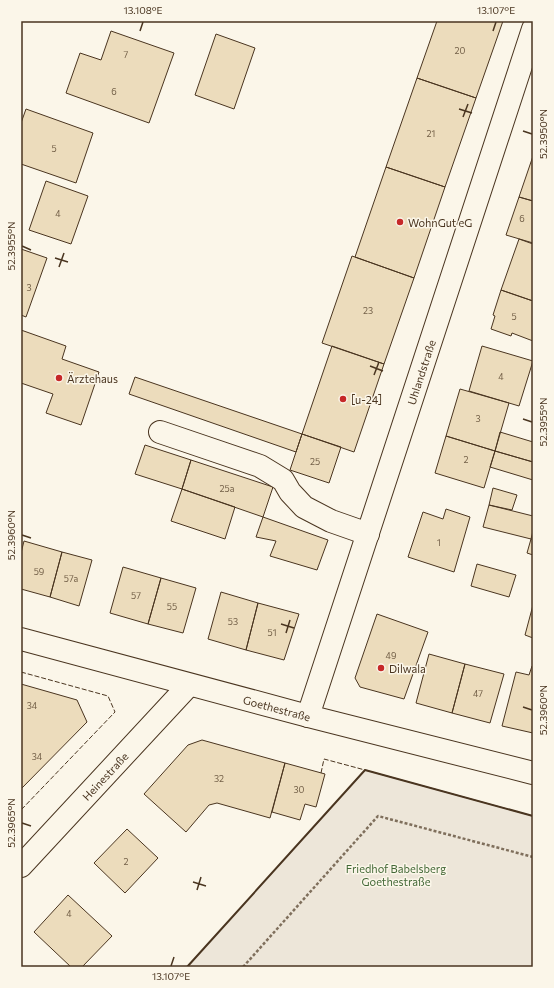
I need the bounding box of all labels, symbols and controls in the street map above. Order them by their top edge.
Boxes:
text: 13.108°E [124,4,163,16]
text: 13.107°E [477,4,515,16]
house number: 20 [455,45,466,56]
house number: 7 [124,49,129,60]
house number: 6 [111,86,117,97]
text: 52.3950°N [537,109,549,159]
house number: 21 [427,128,435,139]
house number: 5 [51,143,57,154]
house number: 4 [55,208,61,219]
house number: 6 [519,213,525,224]
place label: WohnGut eG [408,216,472,229]
marker: WohnGut eG [395,217,405,227]
text: 52.3955°N [5,221,17,271]
house number: 3 [26,282,32,293]
house number: 23 [363,305,373,316]
house number: 5 [511,311,517,322]
street label: Uhlandstraße [404,338,437,406]
place label: Ärztehaus [67,371,118,385]
house number: 4 [498,371,504,382]
marker: Ärztehaus [54,373,64,383]
place label: [u-24] [351,393,382,406]
marker: [u-24] [338,394,348,404]
text: 52.3955°N [537,397,549,447]
house number: 3 [475,413,481,424]
house number: 2 [464,454,469,465]
house number: 25 [310,456,320,467]
house number: 25a [220,483,235,494]
text: 52.3960°N [5,510,17,560]
house number: 1 [437,537,441,548]
house number: 59 [34,566,44,577]
house number: 57a [64,573,79,584]
house number: 57 [131,590,141,601]
house number: 55 [167,601,177,612]
house number: 53 [228,616,238,627]
house number: 51 [267,627,277,638]
house number: 49 [386,650,396,661]
place label: Dilwala [389,662,426,675]
marker: Dilwala [376,663,386,673]
text: 52.3960°N [537,685,549,735]
house number: 47 [473,688,483,699]
street label: Goethestraße [242,692,312,723]
house number: 34 [27,700,38,711]
street label: Heinestraße [79,749,130,803]
house number: 34 [32,751,43,762]
house number: 32 [214,773,224,784]
house number: 30 [293,784,305,795]
text: 52.3965°N [5,798,17,848]
house number: 2 [124,856,129,867]
park label: Friedhof Babelsberg Goethestraße [346,862,446,888]
house number: 4 [66,908,72,919]
text: 13.107°E [152,970,190,982]

